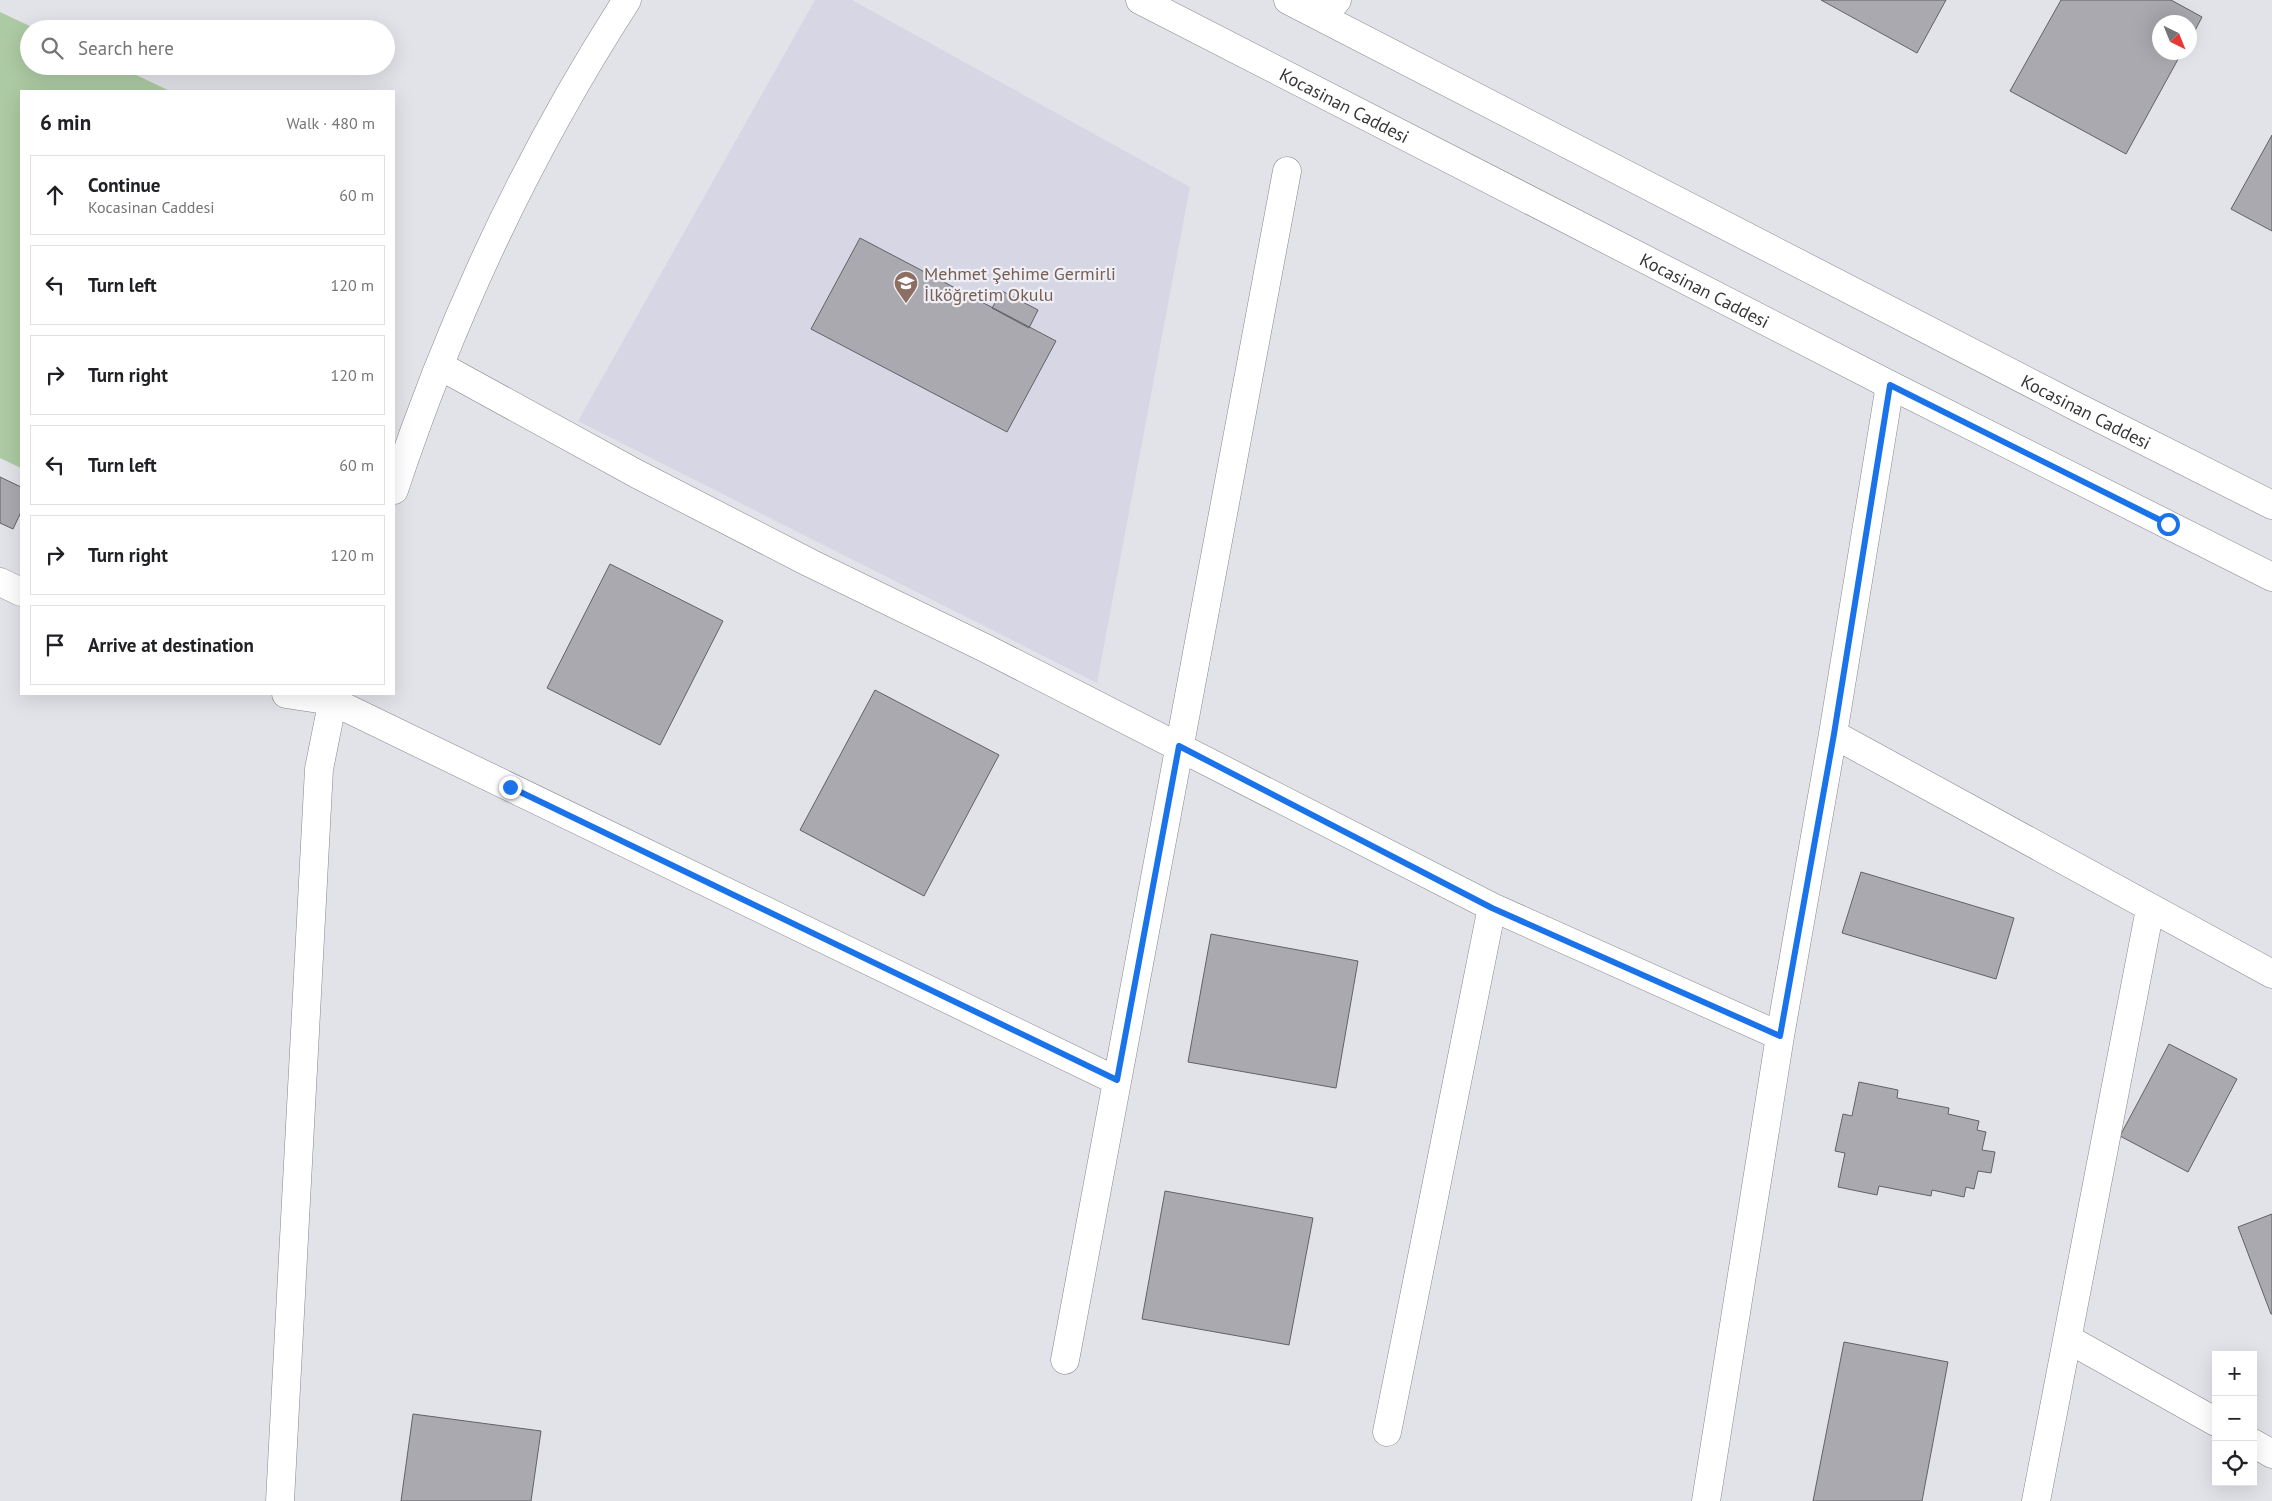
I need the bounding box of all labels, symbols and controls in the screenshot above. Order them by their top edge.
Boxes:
north arrow [2152,15,2197,60]
search box [20,20,395,75]
icon: search [38,34,66,62]
text: Search here [78,36,174,60]
street label: Kocasinan Caddesi [1276,62,1413,148]
text: 6 min [40,109,91,136]
text: Walk · 480 m [286,113,375,133]
text: Continue [88,173,160,197]
icon: ahead [41,181,69,209]
text: 60 m [339,185,374,205]
text: Kocasinan Caddesi [88,197,215,217]
street label: Kocasinan Caddesi [1636,247,1774,333]
place label: Mehmet Şehime Germirli İlköğretim Okulu [924,262,1116,306]
school or university icon: Mehmet Şehime Germirli İlköğretim Okulu [893,270,919,304]
icon: left [41,271,69,299]
text: Turn left [88,273,157,297]
text: 120 m [331,275,374,295]
icon: right [41,361,69,389]
text: Turn right [88,363,168,387]
text: 120 m [331,365,374,385]
street label: Kocasinan Caddesi [2017,369,2155,454]
icon: left [41,451,69,479]
text: Turn left [88,453,157,477]
text: 60 m [339,455,374,475]
route start [2157,513,2180,536]
icon: right [41,541,69,569]
text: Turn right [88,543,168,567]
text: 120 m [331,545,374,565]
icon: arrive [41,631,69,659]
text: Arrive at destination [88,633,254,657]
route end [499,776,522,799]
map controls [2212,1351,2257,1486]
button: + [2212,1351,2257,1396]
button: − [2212,1396,2257,1441]
button: locate [2212,1441,2257,1486]

